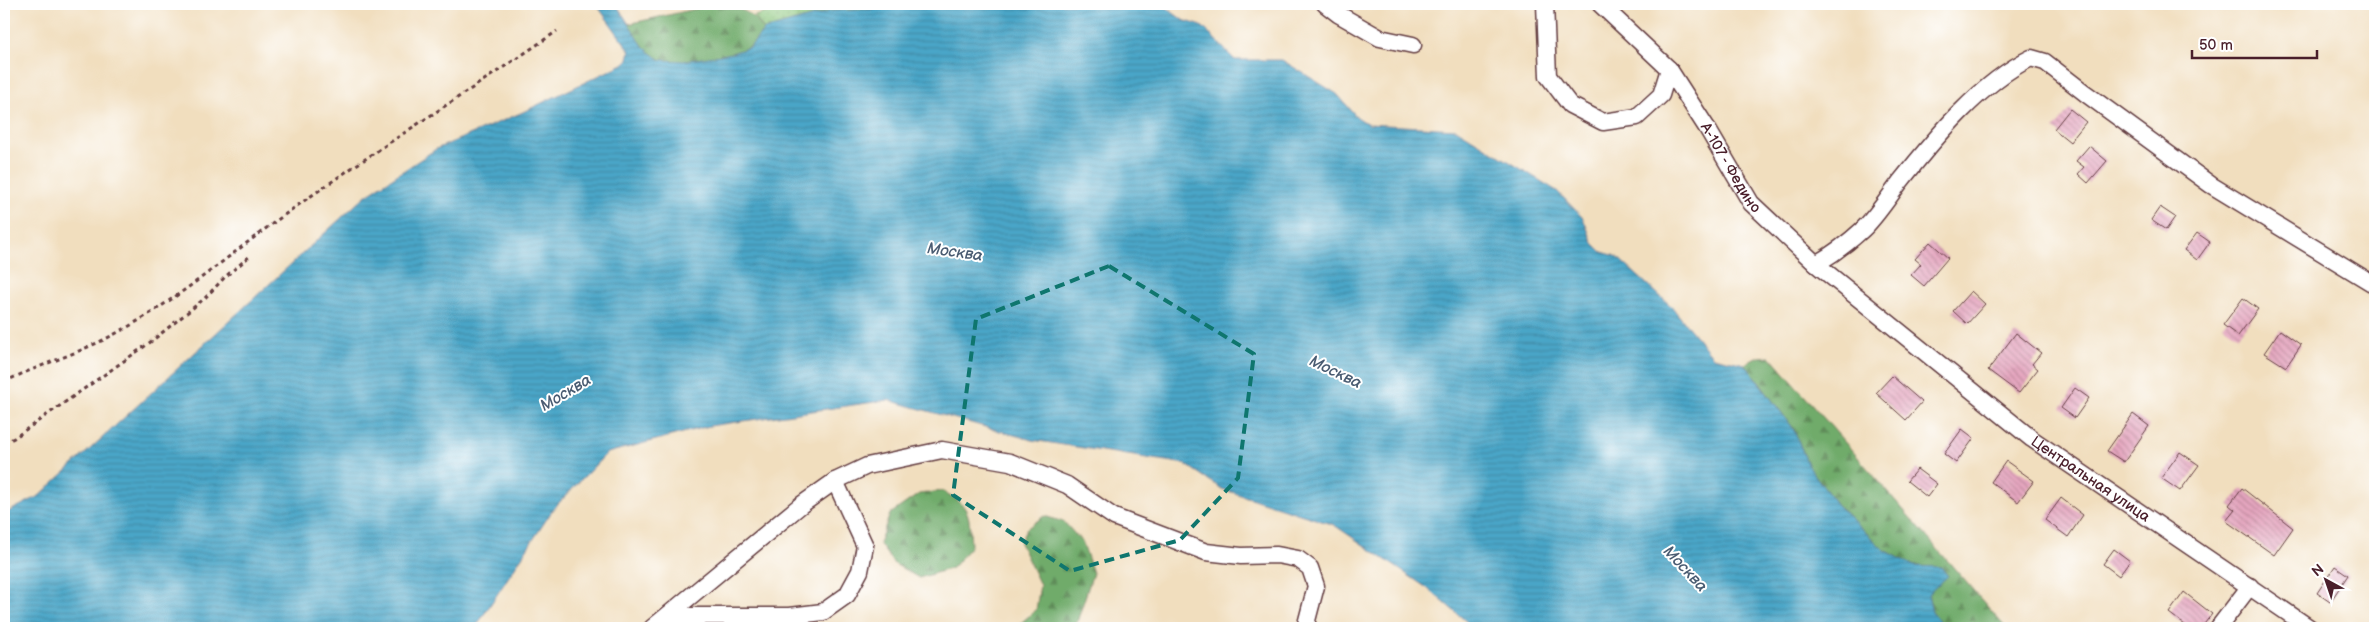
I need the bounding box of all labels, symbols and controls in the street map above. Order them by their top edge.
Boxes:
scale bar [2192,28,2316,60]
text: 50 m [2199,36,2233,55]
street label: А-107 - Федино [1695,118,1765,217]
water label: Москва [926,239,984,266]
water label: Москва [1306,352,1365,393]
water label: Москва [537,371,595,416]
street label: Центральная улица [2027,432,2154,527]
water label: Москва [1659,542,1711,596]
north arrow [2302,554,2352,604]
text: N [2308,561,2327,580]

